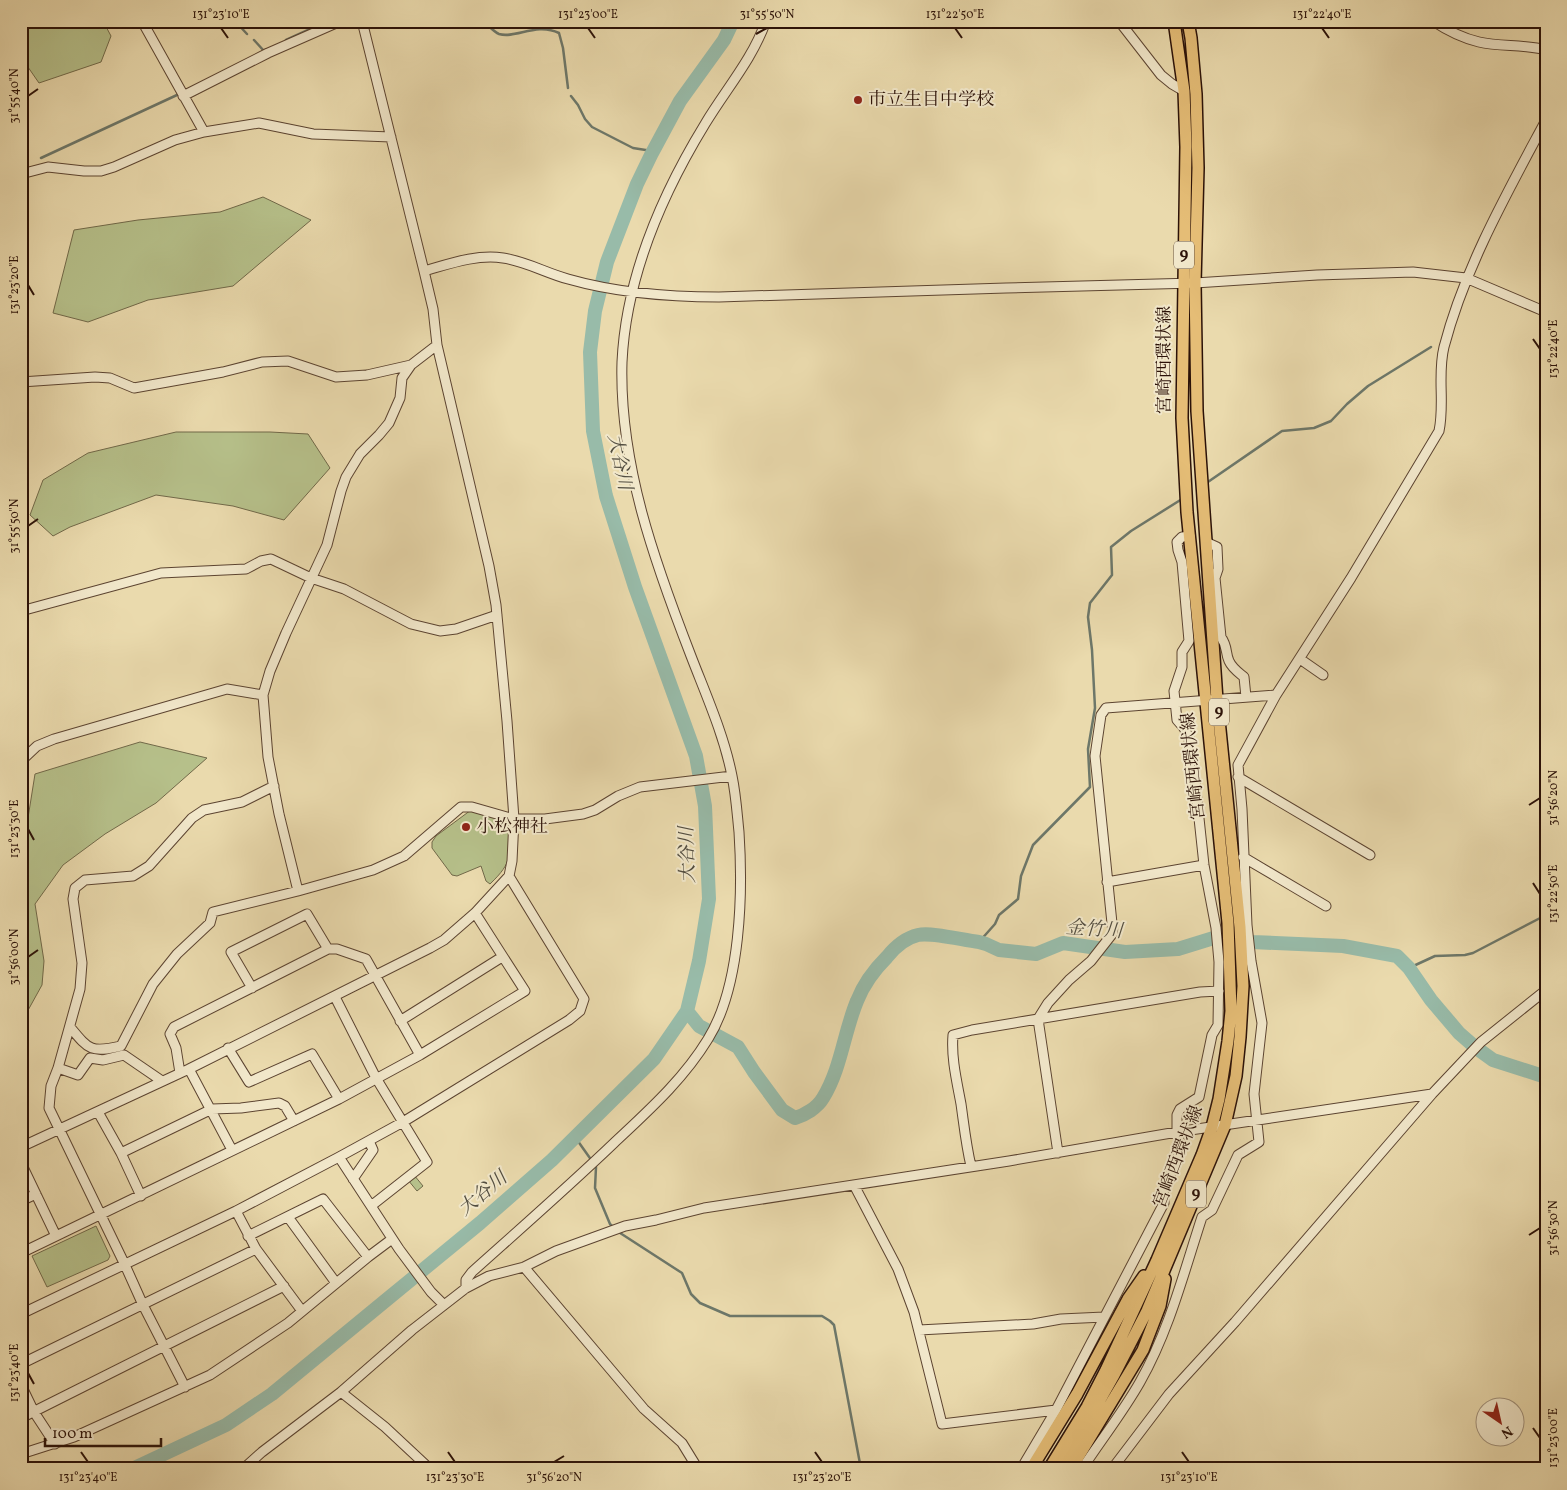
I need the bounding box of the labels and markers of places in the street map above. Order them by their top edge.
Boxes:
place label: 市立生目中学校 [868,88,994,113]
marker: 市立生目中学校 [852,94,864,106]
place label: 小松神社 [476,815,548,840]
marker: 小松神社 [460,821,472,833]

